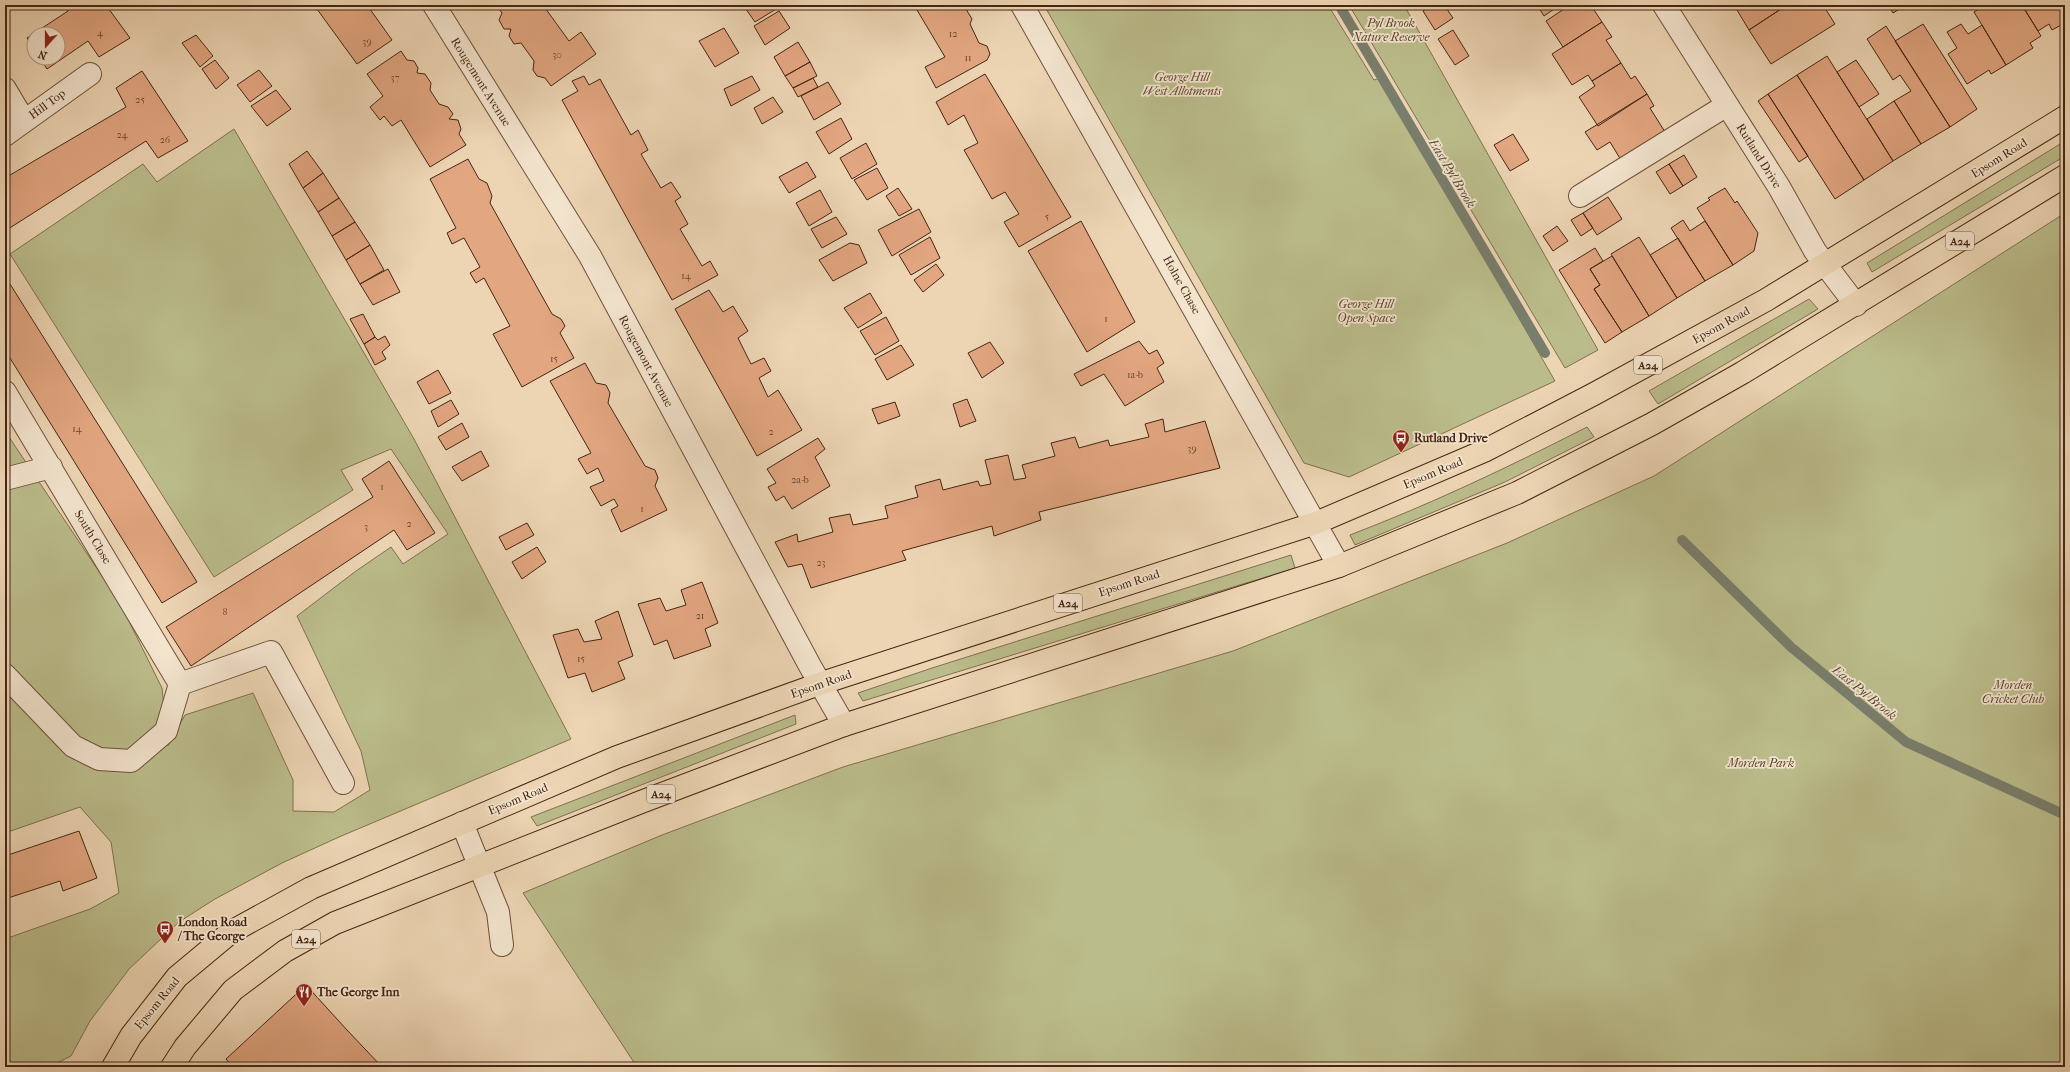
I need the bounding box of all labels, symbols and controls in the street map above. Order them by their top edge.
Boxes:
park label: Pyl Brook Nature Reserve [1352,16,1430,44]
north arrow [26,26,66,66]
house number: 4 [97,27,104,39]
house number: 12 [949,28,957,40]
street label: Rougemont Avenue [448,35,514,129]
house number: 39 [362,36,372,48]
text: N [36,47,49,62]
house number: 30 [552,49,562,61]
house number: 11 [964,52,972,64]
park label: George Hill West Allotments [1143,70,1222,98]
house number: 37 [391,72,400,84]
street label: Hill Top [26,86,68,122]
house number: 25 [135,94,145,106]
street label: Rutland Drive [1734,121,1785,191]
house number: 24 [116,129,129,141]
house number: 26 [160,134,171,146]
water label: East Pyl Brook [1425,135,1479,211]
street label: Epsom Road [1968,135,2030,181]
house number: 5 [1045,211,1049,223]
road number: A24 [1946,232,1974,250]
street label: Holne Chase [1160,253,1204,317]
house number: 14 [681,270,692,282]
park label: George Hill Open Space [1337,297,1396,325]
street label: Epsom Road [1690,303,1753,347]
street label: Rougemont Avenue [616,313,676,409]
house number: 1 [1104,313,1108,325]
house number: 15 [550,353,558,365]
road number: A24 [1634,356,1662,374]
house number: 1a-b [1127,369,1143,381]
house number: 14 [72,423,83,435]
house number: 2 [768,426,774,438]
bus stop icon: Rutland Drive [1391,428,1411,453]
place label: Rutland Drive [1414,431,1488,445]
house number: 39 [1187,443,1197,455]
street label: Epsom Road [1401,454,1465,492]
house number: 2a-b [791,474,809,486]
house number: 1 [380,481,384,493]
house number: 1 [640,503,644,515]
street label: South Close [71,508,115,566]
house number: 2 [406,518,412,530]
house number: 3 [364,521,368,533]
house number: 23 [816,557,826,569]
street label: Epsom Road [1097,566,1162,599]
road number: A24 [1054,594,1082,612]
house number: 8 [222,606,228,618]
house number: 21 [696,610,704,622]
house number: 15 [577,653,585,665]
water label: East Pyl Brook [1829,661,1900,723]
street label: Epsom Road [789,667,854,701]
park label: Morden Cricket Club [1982,678,2045,706]
park label: Morden Park [1727,756,1794,770]
street label: Epsom Road [486,780,550,818]
road number: A24 [647,785,675,803]
place label: London Road / The George [177,915,247,944]
bus stop icon: London Road / The George [155,919,175,944]
road number: A24 [292,930,320,948]
street label: Epsom Road [132,974,183,1032]
restaurant icon: The George Inn [294,982,314,1007]
place label: The George Inn [316,985,401,1000]

